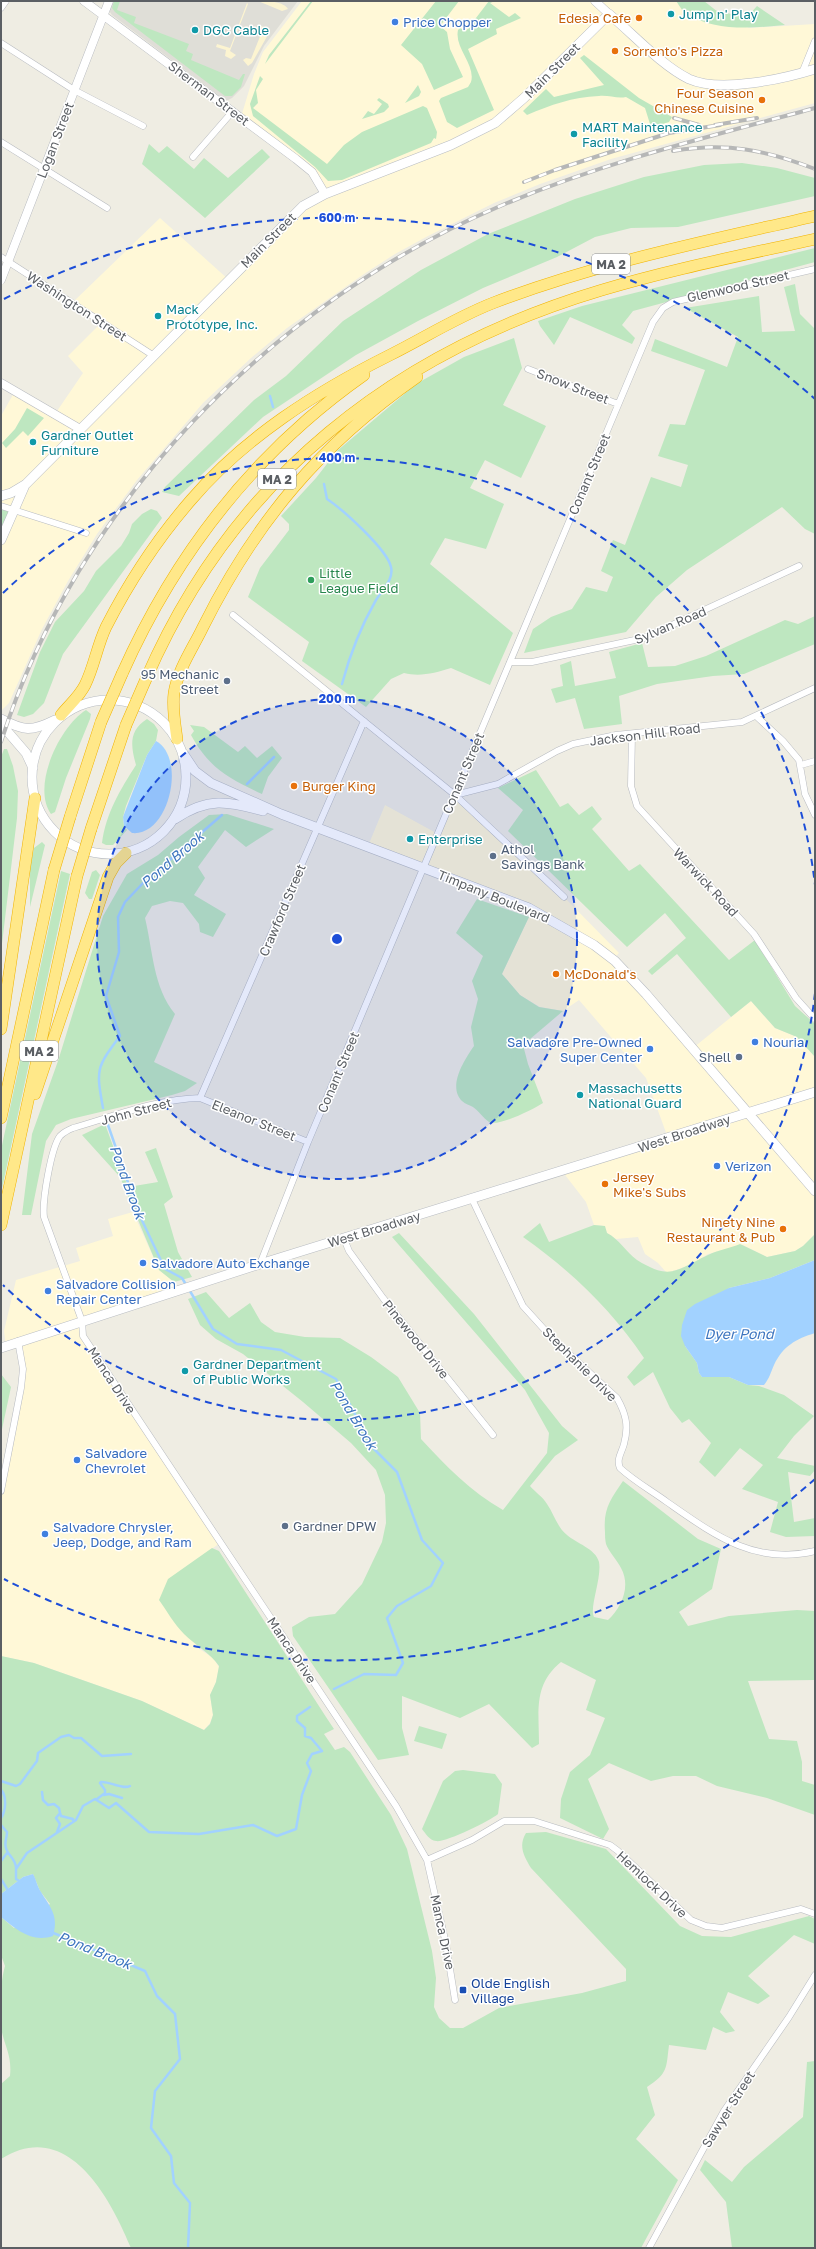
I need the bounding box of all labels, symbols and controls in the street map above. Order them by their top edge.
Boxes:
place label: Jump n' Play [679,6,759,22]
marker: Jump n' Play [666,9,676,19]
place label: Edesia Cafe [558,10,631,26]
marker: Edesia Cafe [634,13,644,23]
place label: Price Chopper [403,14,491,30]
marker: Price Chopper [390,17,400,27]
place label: DGC Cable [203,22,269,38]
marker: DGC Cable [190,25,200,35]
street label: Main Street [521,39,583,101]
place label: Sorrento's Pizza [623,43,723,59]
marker: Sorrento's Pizza [610,46,620,56]
street label: Sherman Street [165,57,253,129]
place label: Four Season Chinese Cuisine [654,85,754,116]
marker: Four Season Chinese Cuisine [757,95,767,105]
street label: Logan Street [33,100,77,180]
place label: MART Maintenance Facility [582,119,702,150]
marker: MART Maintenance Facility [569,129,579,139]
street label: Main Street [237,209,299,271]
text: 600 m [319,210,355,225]
road number: MA 2 [592,254,630,274]
street label: Glenwood Street [685,266,791,306]
street label: Washington Street [24,268,130,344]
place label: Mack Prototype, Inc. [166,301,258,332]
marker: Mack Prototype, Inc. [153,311,163,321]
street label: Snow Street [535,365,611,407]
place label: Gardner Outlet Furniture [41,427,134,458]
street label: Conant Street [565,431,613,517]
marker: Gardner Outlet Furniture [28,437,38,447]
text: 400 m [319,450,355,465]
road number: MA 2 [258,469,296,489]
place label: Little League Field [319,565,399,596]
marker: Little League Field [306,575,316,585]
street label: Sylvan Road [632,603,708,647]
place label: 95 Mechanic Street [141,666,219,697]
marker: 95 Mechanic Street [222,676,232,686]
text: 200 m [319,691,355,706]
street label: Jackson Hill Road [589,719,701,749]
street label: Conant Street [439,730,487,816]
place label: Burger King [302,778,376,794]
marker: Burger King [289,781,299,791]
water label: Pond Brook [137,826,208,891]
place label: Enterprise [418,831,483,847]
marker: Enterprise [405,834,415,844]
place label: Athol Savings Bank [501,841,585,872]
street label: Warwick Road [670,844,742,920]
marker: Athol Savings Bank [488,851,498,861]
street label: Crawford Street [255,861,309,959]
street label: Timpany Boulevard [436,866,552,926]
centre of rings [330,932,344,946]
place label: McDonald's [564,966,636,982]
marker: McDonald's [551,969,561,979]
street label: Conant Street [314,1029,362,1115]
place label: Salvadore Pre-Owned Super Center [507,1034,642,1065]
place label: Nouria [763,1034,804,1050]
marker: Nouria [750,1037,760,1047]
road number: MA 2 [20,1041,58,1061]
marker: Salvadore Pre-Owned Super Center [645,1044,655,1054]
place label: Shell [699,1049,731,1065]
marker: Shell [734,1052,744,1062]
place label: Massachusetts National Guard [588,1080,682,1111]
marker: Massachusetts National Guard [575,1090,585,1100]
street label: John Street [99,1094,173,1128]
street label: Eleanor Street [210,1096,298,1144]
street label: West Broadway [636,1110,733,1155]
water label: Pond Brook [107,1143,150,1223]
place label: Verizon [725,1158,771,1174]
marker: Verizon [712,1161,722,1171]
place label: Jersey Mike's Subs [613,1169,686,1200]
marker: Jersey Mike's Subs [600,1179,610,1189]
street label: West Broadway [326,1207,423,1251]
place label: Ninety Nine Restaurant & Pub [667,1214,775,1245]
marker: Ninety Nine Restaurant & Pub [778,1224,788,1234]
place label: Salvadore Auto Exchange [151,1255,310,1271]
marker: Salvadore Auto Exchange [138,1258,148,1268]
place label: Salvadore Collision Repair Center [56,1276,176,1307]
marker: Salvadore Collision Repair Center [43,1286,53,1296]
street label: Pinewood Drive [379,1296,453,1382]
street label: Stephanie Drive [539,1323,621,1405]
water label: Dyer Pond [704,1325,775,1342]
street label: Manca Drive [84,1344,140,1416]
place label: Gardner Department of Public Works [193,1356,321,1387]
marker: Gardner Department of Public Works [180,1366,190,1376]
water label: Pond Brook [327,1377,382,1454]
place label: Salvadore Chevrolet [85,1445,147,1476]
marker: Salvadore Chevrolet [72,1455,82,1465]
place label: Gardner DPW [293,1518,377,1534]
place label: Salvadore Chrysler, Jeep, Dodge, and Ram [53,1519,192,1550]
marker: Gardner DPW [280,1521,290,1531]
marker: Salvadore Chrysler, Jeep, Dodge, and Ram [40,1529,50,1539]
street label: Manca Drive [264,1614,320,1686]
street label: Hemlock Drive [613,1847,691,1921]
street label: Manca Drive [427,1893,459,1971]
water label: Pond Brook [56,1928,136,1973]
place label: Olde English Village [471,1975,550,2006]
marker: Olde English Village [458,1985,468,1995]
street label: Sawyer Street [698,2068,758,2150]

